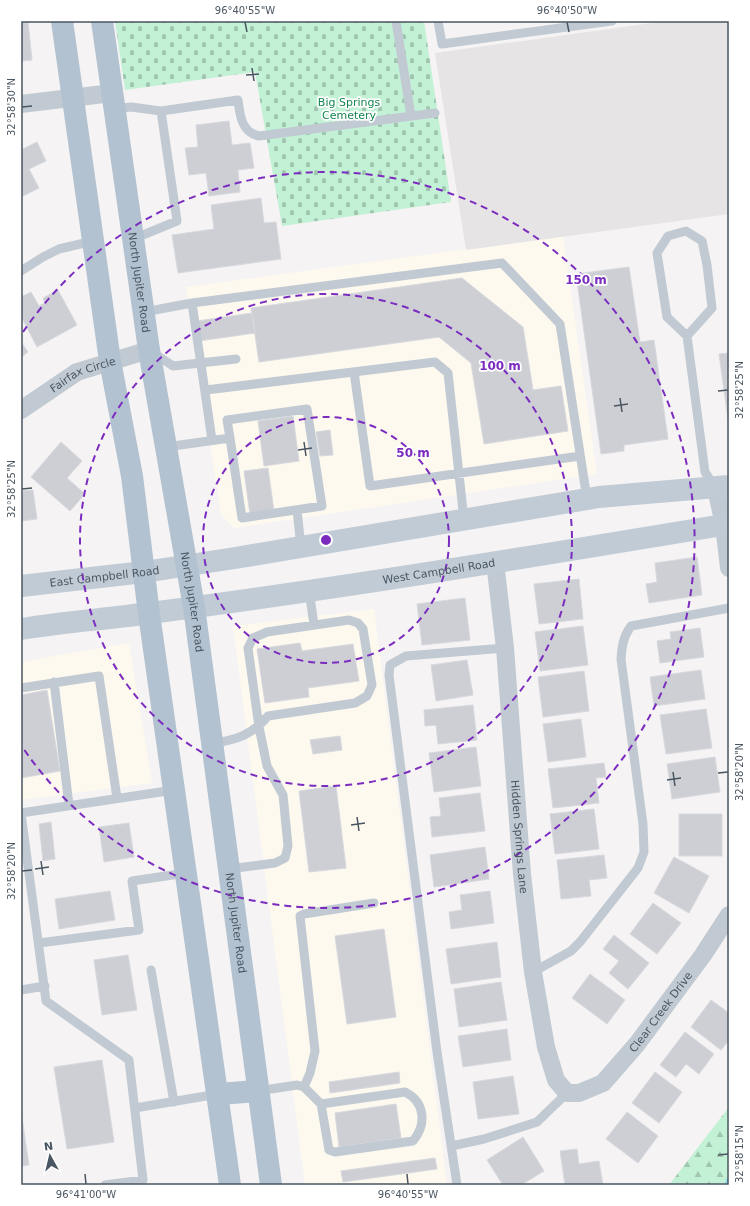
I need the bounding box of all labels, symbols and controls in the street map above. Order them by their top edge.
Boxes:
text: 96°40'55"W [215,5,275,16]
text: 96°40'50"W [537,5,597,16]
text: 32°58'30"N [6,78,17,136]
park label: Big Springs Cemetery [318,96,380,122]
street label: North Jupiter Road [126,231,153,333]
text: 150 m [565,273,607,287]
street label: Fairfax Circle [47,354,117,395]
text: 100 m [479,359,521,373]
text: 32°58'25"N [734,361,745,419]
text: 50 m [396,446,430,460]
text: 32°58'25"N [6,460,17,518]
centre of rings [319,533,333,547]
street label: North Jupiter Road [178,551,206,653]
street label: West Campbell Road [382,556,496,586]
street label: East Campbell Road [49,563,160,589]
text: 32°58'20"N [734,743,745,801]
street label: Hidden Springs Lane [508,780,531,895]
text: 32°58'20"N [6,842,17,900]
street label: North Jupiter Road [223,872,249,974]
street label: Clear Creek Drive [626,969,695,1055]
text: 32°58'15"N [734,1125,745,1183]
north arrow [30,1136,70,1176]
text: N [43,1140,54,1154]
text: 96°41'00"W [56,1189,116,1200]
text: 96°40'55"W [378,1189,438,1200]

